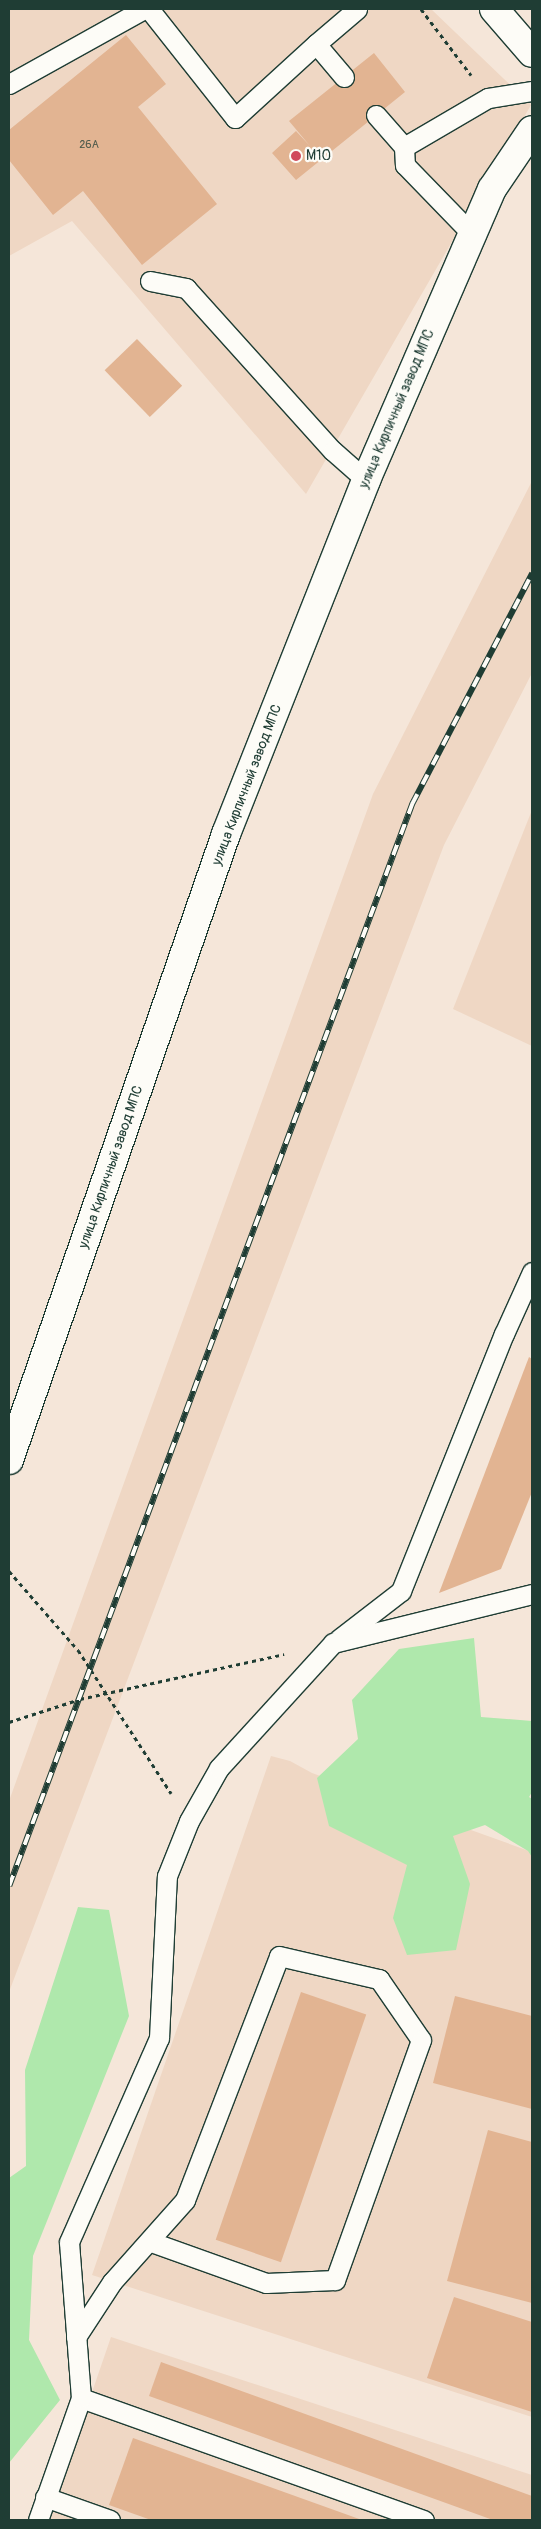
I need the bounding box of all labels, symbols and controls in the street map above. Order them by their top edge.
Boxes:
house number: 26А [79,138,99,152]
place label: M10 [306,148,331,164]
marker: M10 [290,150,302,162]
street label: улица Кирпичный завод МПС [356,327,438,491]
street label: улица Кирпичный завод МПС [208,702,286,868]
street label: улица Кирпичный завод МПС [75,1083,147,1251]

